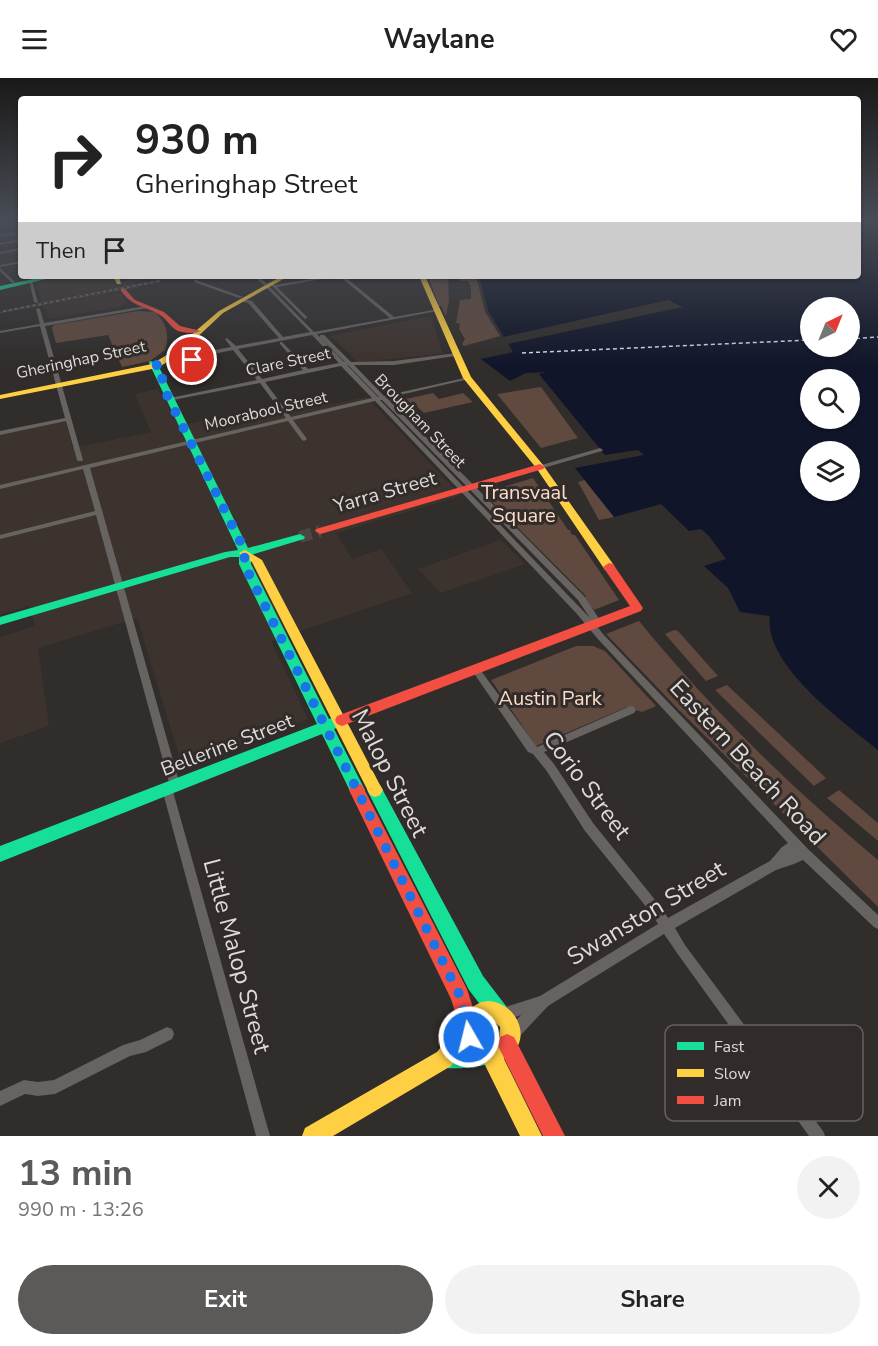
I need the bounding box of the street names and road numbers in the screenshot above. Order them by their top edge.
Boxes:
street label: Gheringhap Street [14,335,148,384]
street label: Clare Street [244,342,333,382]
street label: Brougham Street [369,369,471,473]
street label: Moorabool Street [203,386,330,436]
street label: Yarra Street [330,464,440,520]
street label: Eastern Beach Road [663,672,833,852]
street label: Malop Street [344,704,436,843]
street label: Bellerine Street [157,707,298,783]
street label: Corio Street [536,724,639,846]
street label: Swanston Street [561,853,732,973]
street label: Little Malop Street [196,855,279,1057]

